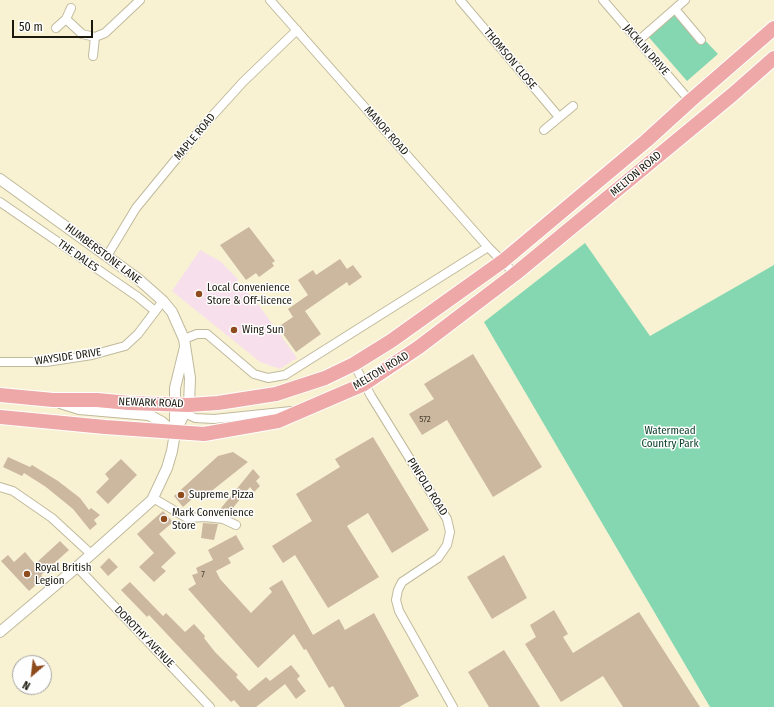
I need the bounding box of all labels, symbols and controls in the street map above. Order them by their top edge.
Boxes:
scale bar [14,12,95,38]
text: 50 m [19,20,43,34]
street label: JACKLIN DRIVE [620,22,672,78]
street label: THOMSON CLOSE [481,26,539,92]
street label: MANOR ROAD [361,104,411,158]
street label: MAPLE ROAD [172,111,218,163]
street label: MELTON ROAD [608,149,664,199]
street label: HUMBERSTONE LANE [62,221,144,287]
street label: THE DALES [55,237,101,275]
place label: Local Convenience Store & Off-licence [207,281,292,307]
marker: Local Convenience Store & Off-licence [194,289,204,299]
place label: Wing Sun [242,323,284,337]
marker: Wing Sun [229,325,239,335]
street label: WAYSIDE DRIVE [34,346,102,368]
street label: MELTON ROAD [351,349,411,393]
street label: NEWARK ROAD [118,395,184,411]
house number: 572 [419,414,431,424]
park label: Watermead Country Park [641,424,699,450]
street label: PINFOLD ROAD [404,456,450,518]
place label: Supreme Pizza [189,488,254,502]
marker: Supreme Pizza [176,490,186,500]
place label: Mark Convenience Store [172,506,254,532]
marker: Mark Convenience Store [159,514,169,524]
place label: Royal British Legion [35,561,92,587]
marker: Royal British Legion [22,569,32,579]
house number: 7 [201,569,205,579]
street label: DOROTHY AVENUE [111,604,177,670]
north arrow [12,655,52,695]
text: N [21,678,33,692]

